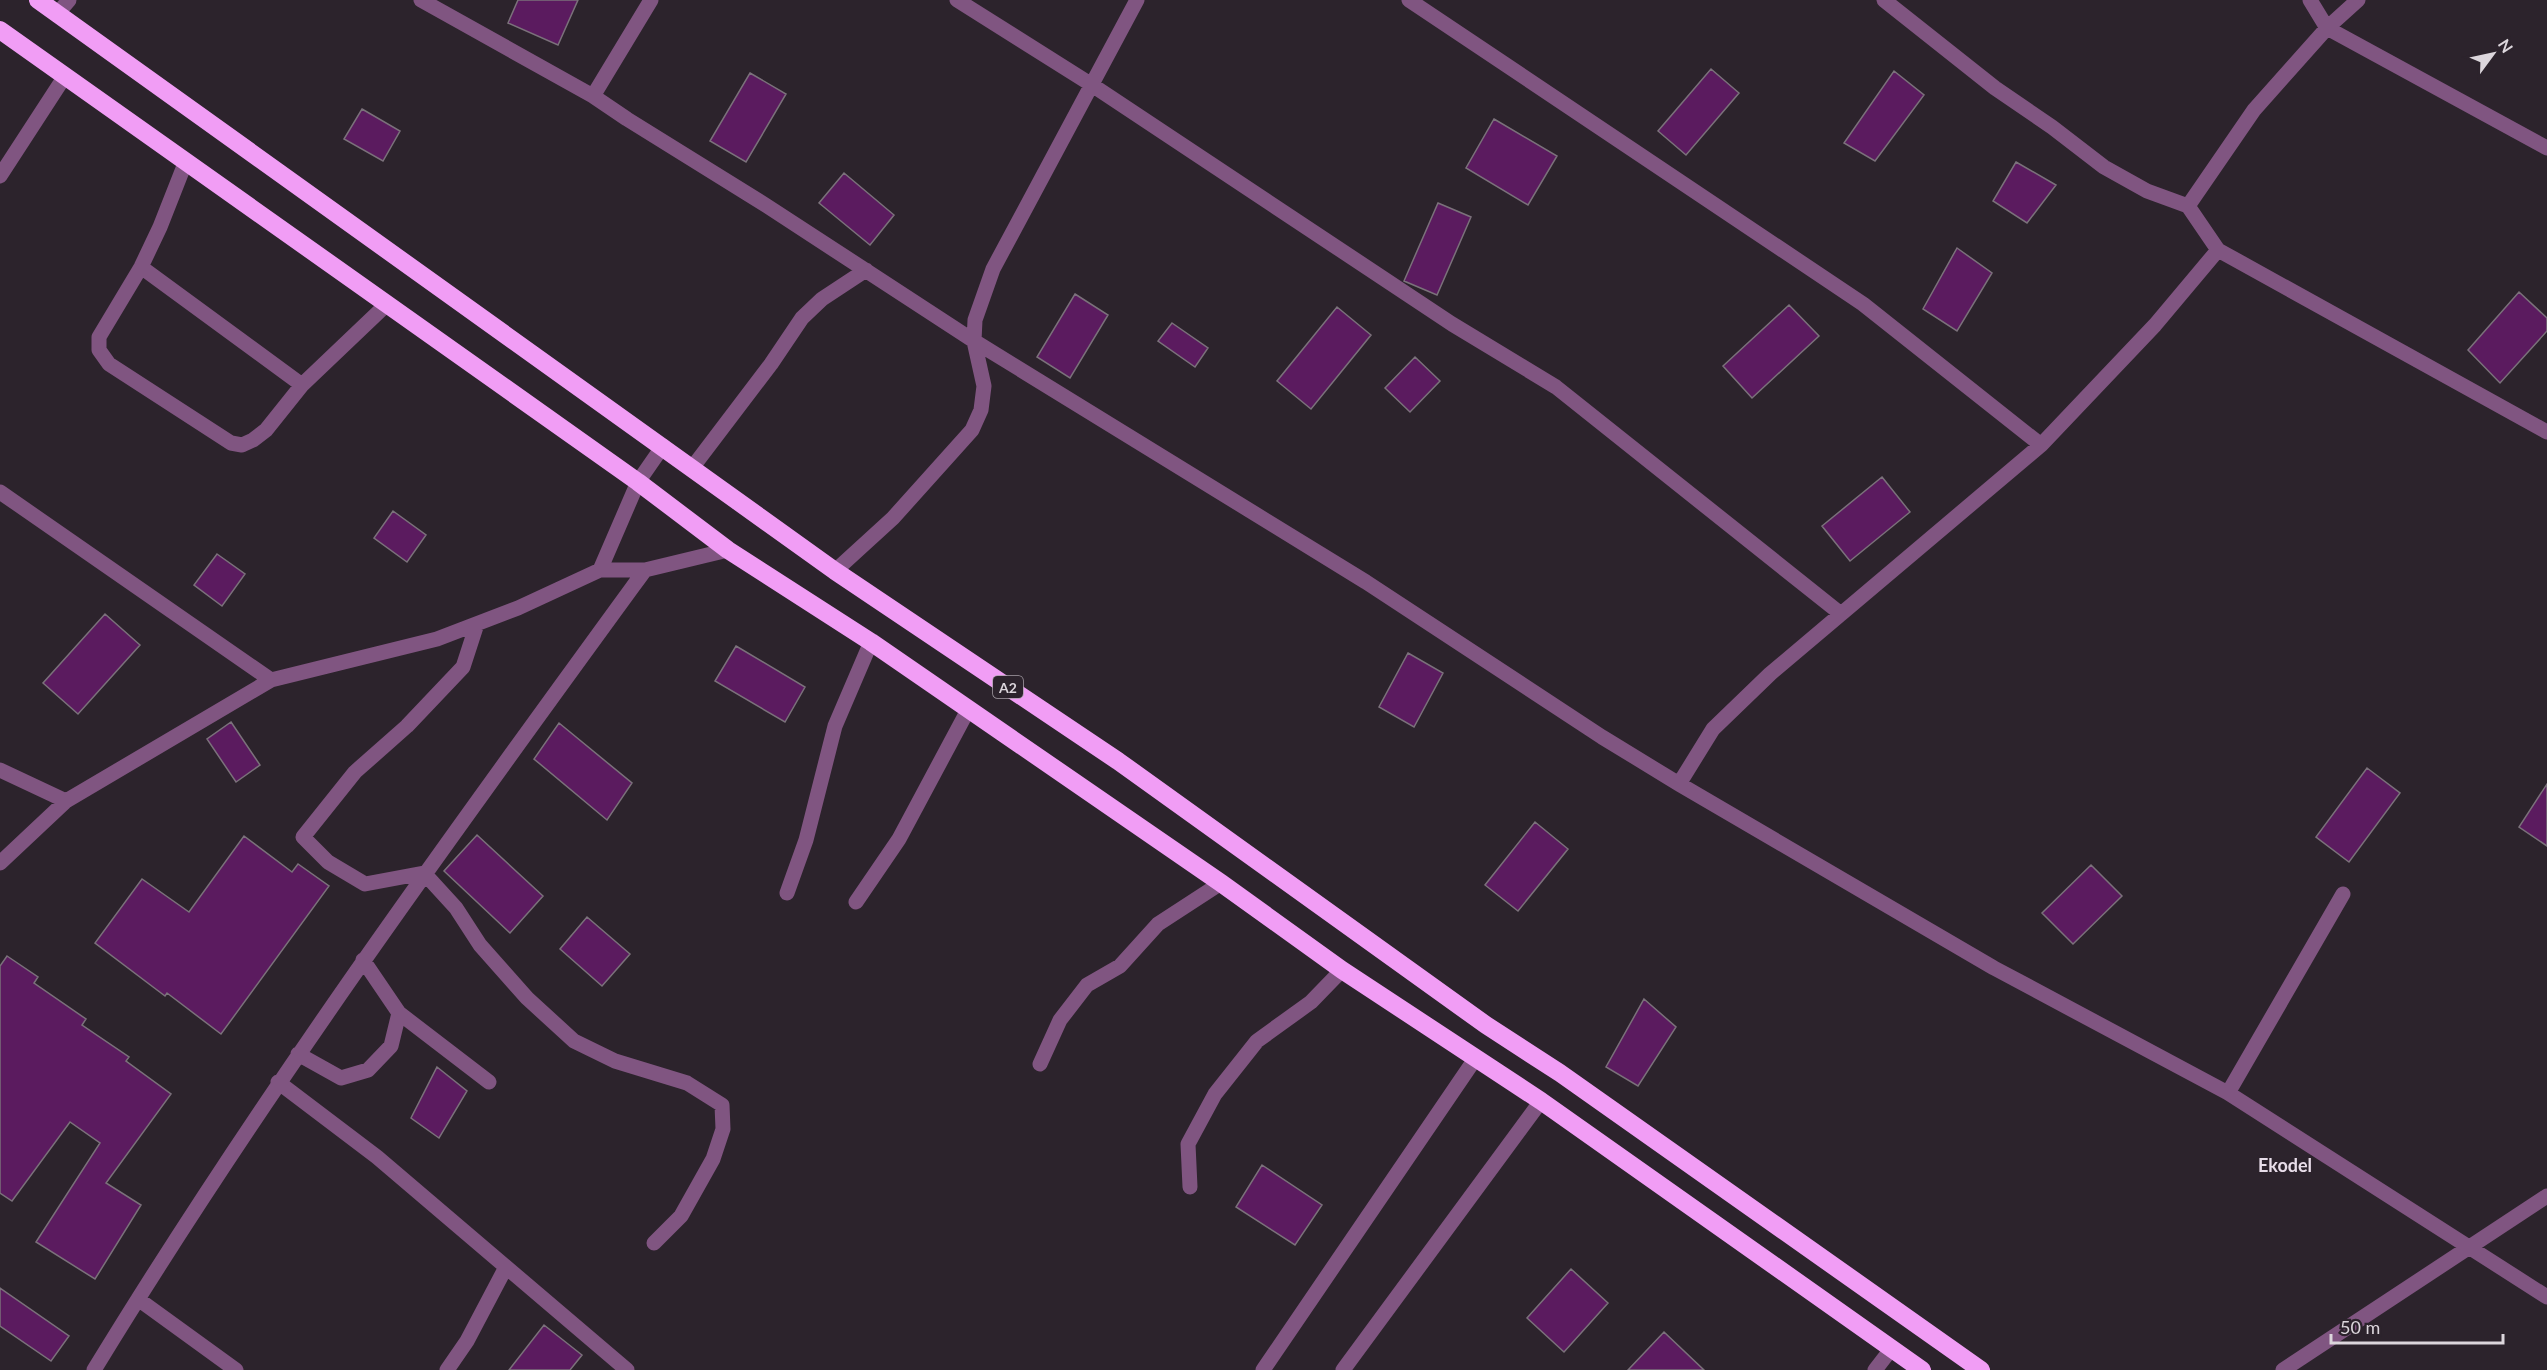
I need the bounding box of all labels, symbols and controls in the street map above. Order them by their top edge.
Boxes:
north arrow [2463,24,2523,84]
text: N [2495,35,2517,56]
road number: A2 [993,676,1023,698]
district label: Ekodel [2258,1154,2312,1176]
scale bar [2331,1307,2504,1345]
text: 50 m [2340,1316,2380,1338]

